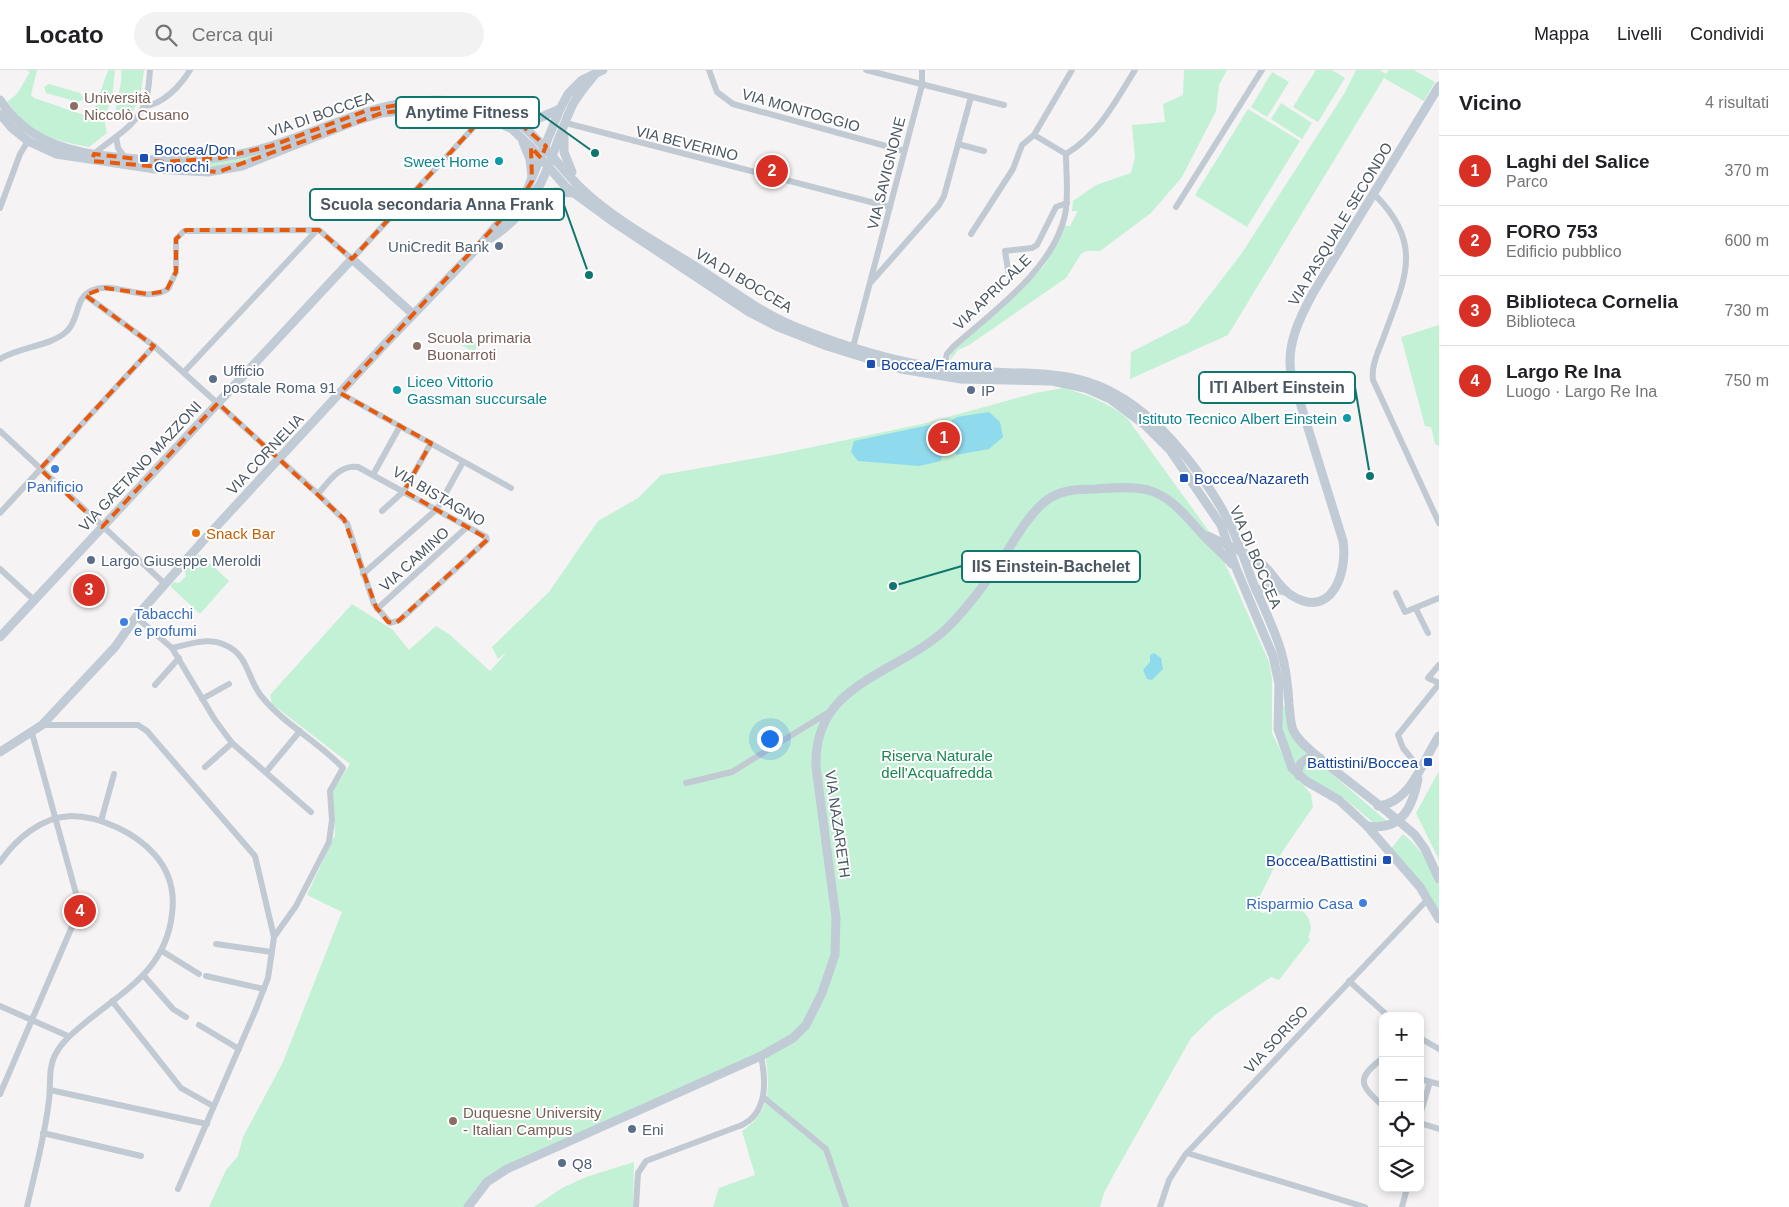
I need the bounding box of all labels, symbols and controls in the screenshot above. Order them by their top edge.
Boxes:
search box [134,12,484,57]
text: Locato [25,21,104,48]
icon: search [152,21,180,49]
text: Cerca qui [192,24,273,45]
text: Mappa [1534,24,1589,44]
text: Livelli [1617,24,1662,44]
text: Condividi [1690,24,1764,44]
street label: VIA MONTOGGIO [740,85,862,135]
street label: VIA DI BOCCEA [266,88,376,140]
place label: Università Niccolò Cusano [84,89,189,123]
text: Vicino [1459,91,1522,114]
text: 4 risultati [1705,94,1769,111]
callout: Anytime Fitness [396,97,539,128]
marker: Università Niccolò Cusano [68,100,80,112]
text: Anytime Fitness [405,104,529,121]
street label: VIA SAVIGNONE [864,115,908,231]
street label: VIA BEVERINO [634,122,740,164]
street label: VIA PASQUALE SECONDO [1284,139,1396,309]
place label: Boccea/Don Gnocchi [154,141,236,175]
text: Laghi del Salice [1506,151,1650,172]
marker: Boccea/Don Gnocchi [138,152,150,164]
pin: 2 [756,152,788,190]
place label: Sweet Home [403,153,489,170]
marker: Sweet Home [493,155,505,167]
text: 1 [1471,162,1479,179]
text: 370 m [1725,162,1769,179]
text: Parco [1506,173,1548,190]
callout: Scuola secondaria Anna Frank [310,189,564,220]
text: Scuola secondaria Anna Frank [320,196,554,213]
text: FORO 753 [1506,221,1598,242]
text: 2 [1471,232,1479,249]
text: 600 m [1725,232,1769,249]
place label: UniCredit Bank [388,238,489,255]
marker: UniCredit Bank [493,240,505,252]
text: Edificio pubblico [1506,243,1622,260]
street label: VIA DI BOCCEA [692,244,796,316]
street label: VIA APRICALE [950,251,1034,333]
text: Biblioteca Cornelia [1506,291,1678,312]
text: 3 [1471,302,1479,319]
text: 730 m [1725,302,1769,319]
text: Biblioteca [1506,313,1575,330]
place label: Scuola primaria Buonarroti [427,329,532,363]
marker: Scuola primaria Buonarroti [411,340,423,352]
place label: Boccea/Framura [881,356,993,373]
marker: Boccea/Framura [865,358,877,370]
text: Largo Re Ina [1506,361,1621,382]
place label: Ufficio postale Roma 91 [223,362,336,396]
callout: ITI Albert Einstein [1199,372,1355,403]
text: 4 [1471,372,1479,389]
text: 750 m [1725,372,1769,389]
marker: Ufficio postale Roma 91 [207,373,219,385]
place label: Liceo Vittorio Gassman succursale [407,373,547,407]
text: ITI Albert Einstein [1209,379,1345,396]
place label: IP [981,382,995,399]
text: Luogo · Largo Re Ina [1506,383,1657,400]
marker: Liceo Vittorio Gassman succursale [391,384,403,396]
marker: IP [965,384,977,396]
street label: VIA GAETANO MAZZONI [75,398,205,534]
street label: VIA CORNELIA [223,410,307,498]
place label: Istituto Tecnico Albert Einstein [1138,410,1337,427]
marker: Istituto Tecnico Albert Einstein [1341,412,1353,424]
pin: 1 [928,419,960,457]
marker: Panificio [49,463,61,475]
street label: VIA BISTAGNO [390,463,488,529]
place label: Boccea/Nazareth [1194,470,1309,487]
marker: Boccea/Nazareth [1178,472,1190,484]
place label: Panificio [27,478,83,495]
street label: VIA DI BOCCEA [1227,503,1285,611]
street label: VIA CAMINO [376,523,452,595]
place label: Snack Bar [206,525,275,542]
marker: Snack Bar [190,527,202,539]
callout: IIS Einstein-Bachelet [962,551,1140,582]
place label: Largo Giuseppe Meroldi [101,552,261,569]
marker: Largo Giuseppe Meroldi [85,554,97,566]
text: IIS Einstein-Bachelet [972,558,1131,575]
pin: 3 [73,571,105,609]
place label: Tabacchi e profumi [134,605,197,639]
marker: Tabacchi e profumi [118,616,130,628]
your location [757,726,783,752]
park label: Riserva Naturale dell'Acquafredda [881,747,993,781]
place label: Battistini/Boccea [1307,754,1419,771]
marker: Battistini/Boccea [1422,756,1434,768]
street label: VIA NAZARETH [822,769,854,879]
place label: Boccea/Battistini [1266,852,1377,869]
marker: Boccea/Battistini [1381,854,1393,866]
pin: 4 [64,892,96,930]
place label: Risparmio Casa [1246,895,1354,912]
marker: Risparmio Casa [1357,897,1369,909]
street label: VIA SORISO [1241,1002,1311,1076]
map controls [1379,1012,1424,1192]
button: + [1379,1012,1424,1057]
button: − [1379,1057,1424,1102]
button: locate [1379,1102,1424,1147]
place label: Duquesne University - Italian Campus [463,1104,602,1138]
marker: Duquesne University - Italian Campus [447,1115,459,1127]
place label: Eni [642,1121,664,1138]
marker: Eni [626,1123,638,1135]
button: layers [1379,1147,1424,1192]
place label: Q8 [572,1155,592,1172]
marker: Q8 [556,1157,568,1169]

